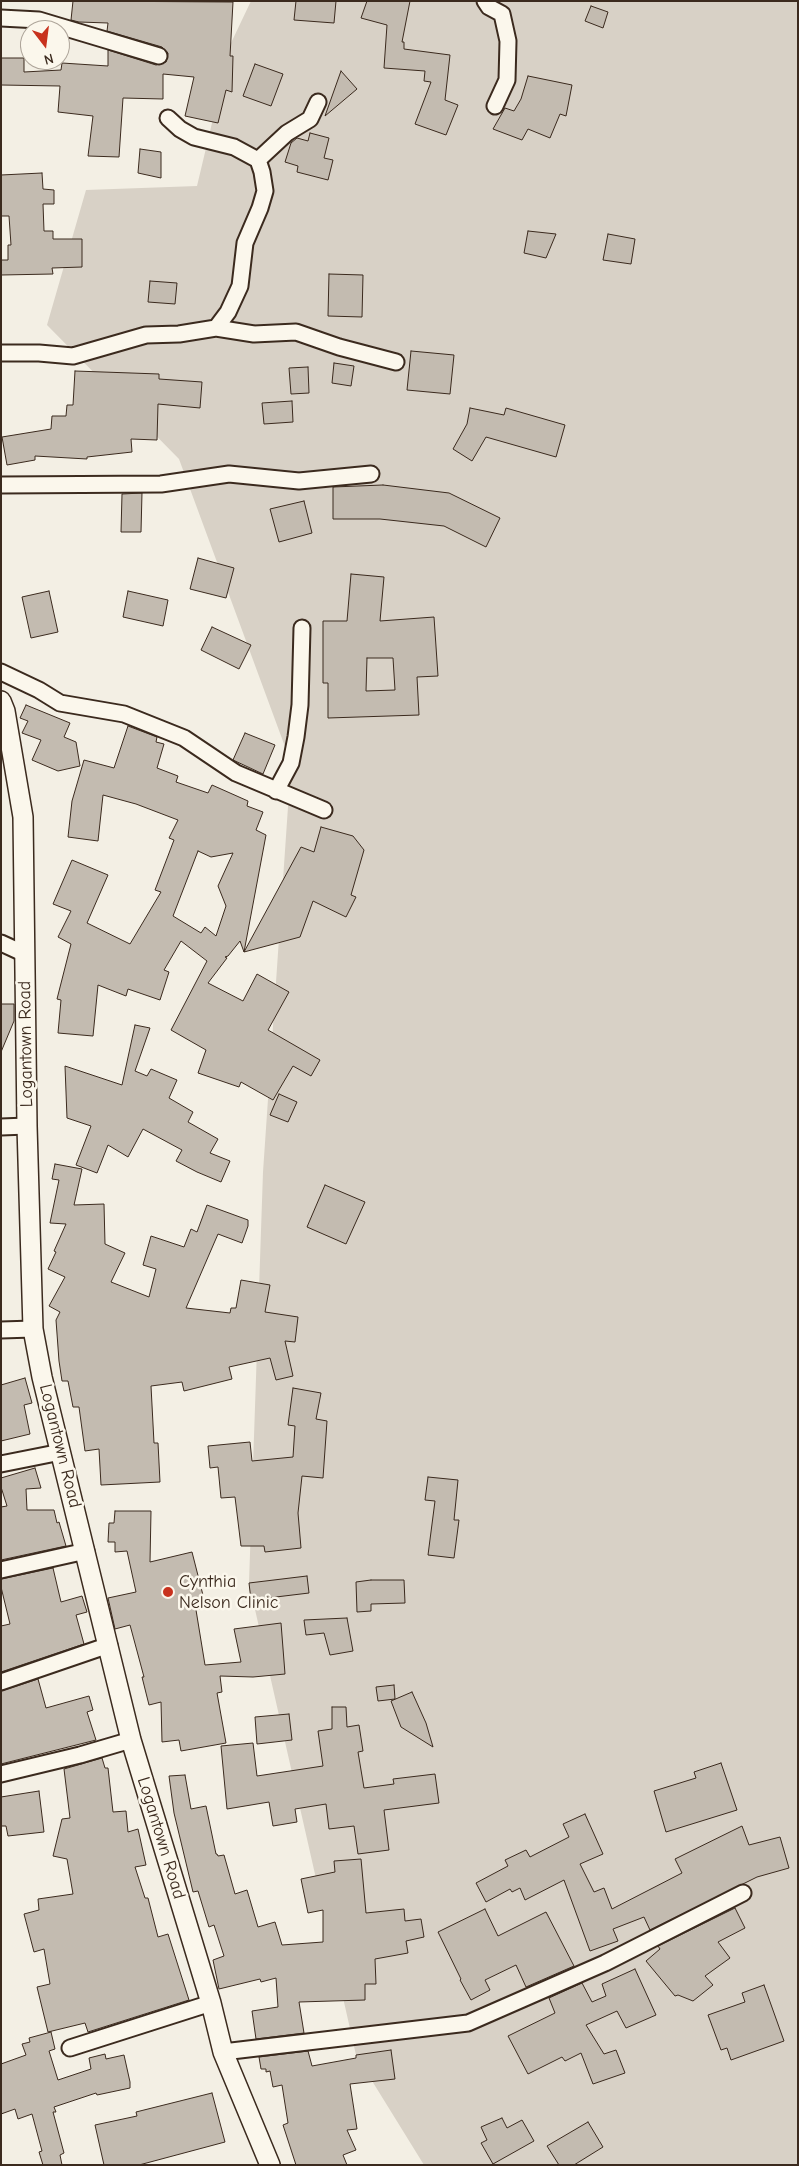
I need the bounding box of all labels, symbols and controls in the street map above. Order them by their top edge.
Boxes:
north arrow [20,20,70,70]
text: N [42,50,55,68]
street label: Logantown Road [14,981,38,1107]
street label: Logantown Road [34,1382,86,1510]
place label: Cynthia Nelson Clinic [179,1571,279,1614]
marker: Cynthia Nelson Clinic [161,1585,175,1599]
street label: Logantown Road [132,1774,190,1902]

